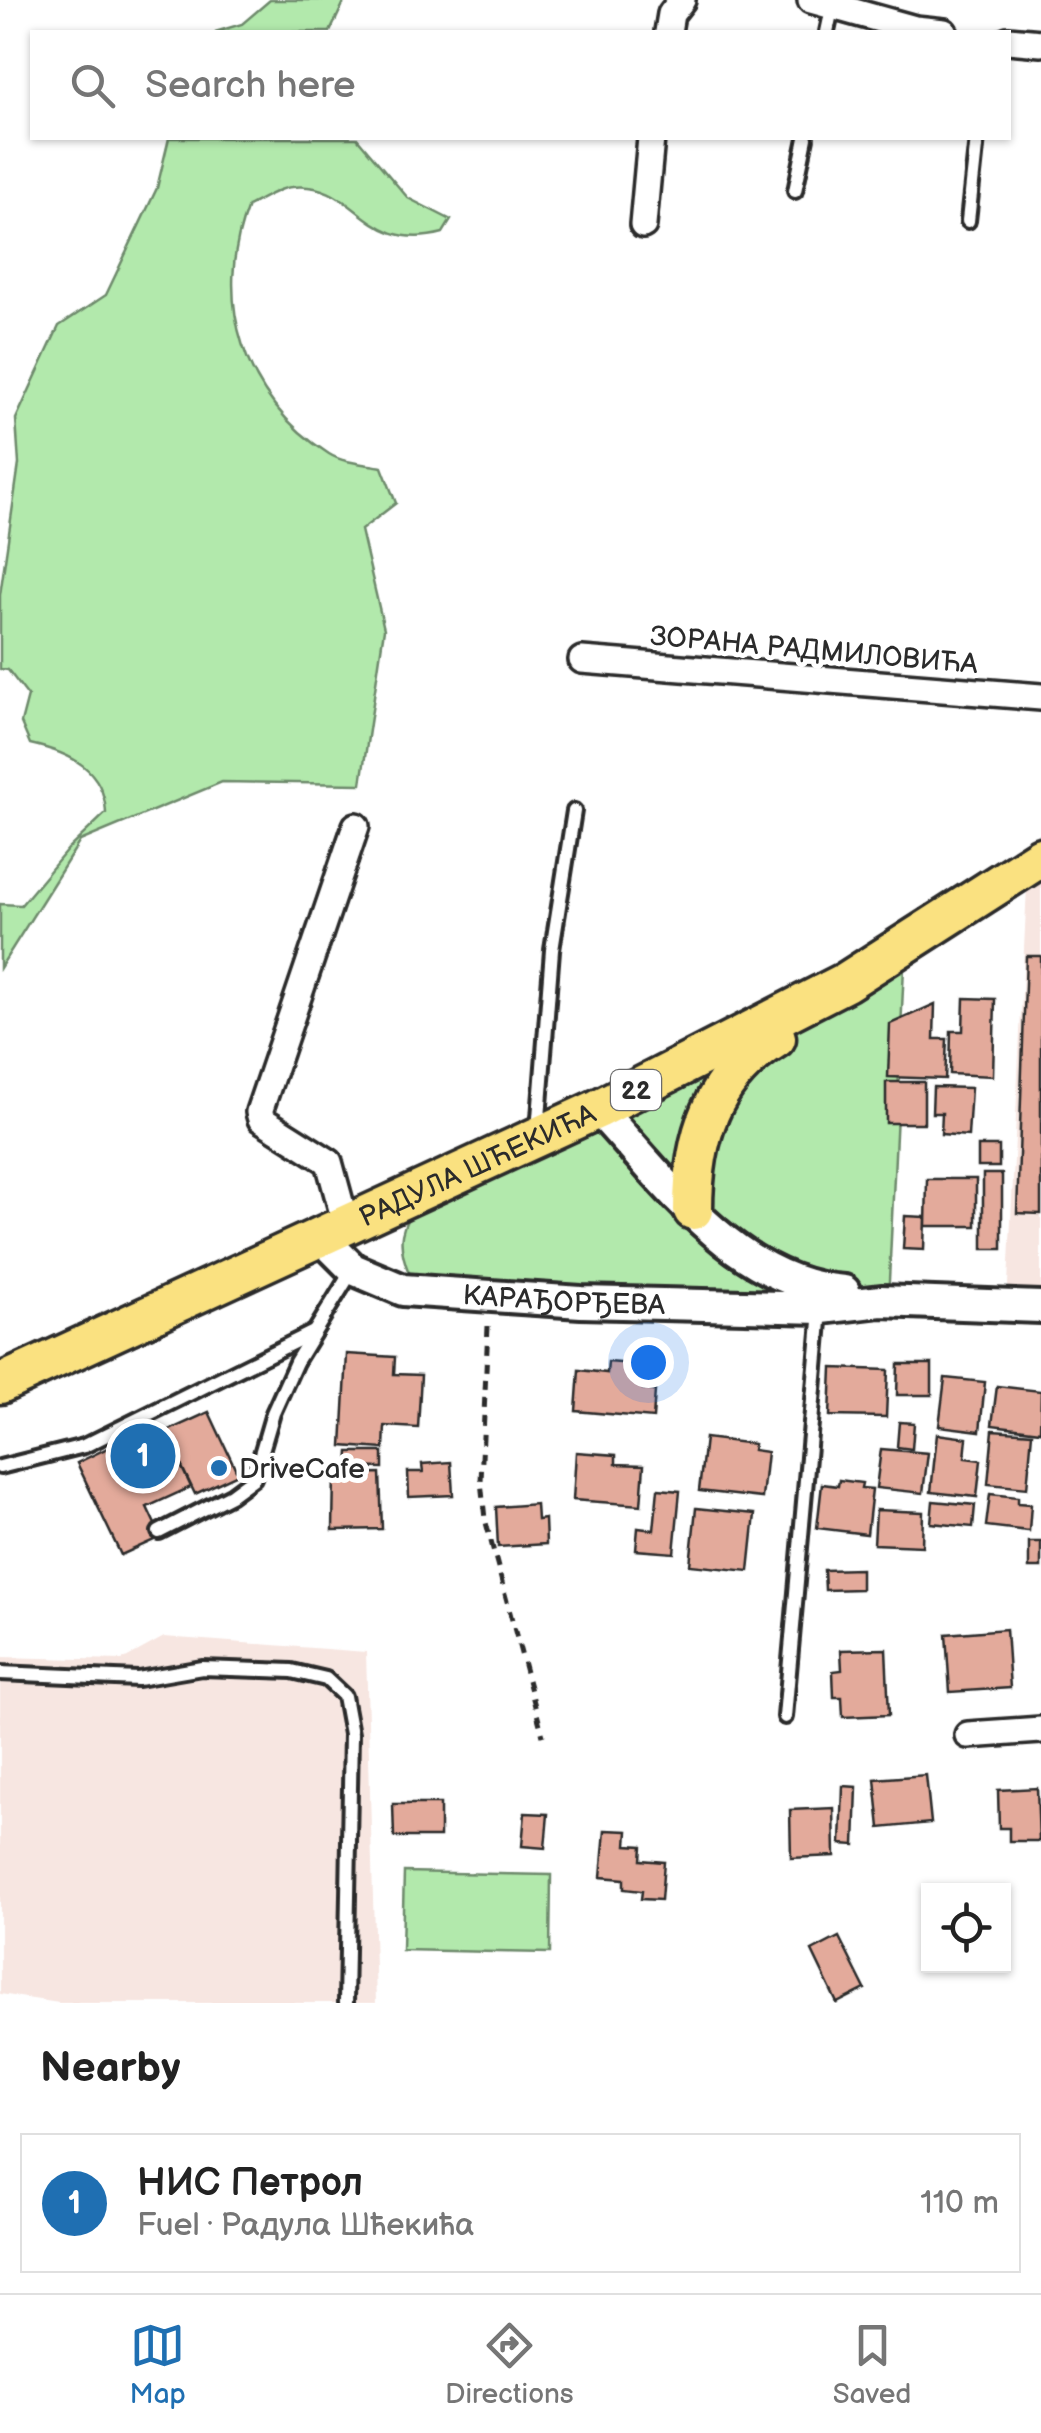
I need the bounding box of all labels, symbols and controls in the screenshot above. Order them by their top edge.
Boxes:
search box [30,30,1011,140]
icon: search [65,58,120,113]
text: Search here [145,63,356,108]
street label: ЗОРАНА РАДМИЛОВИЋА [649,620,980,681]
road number: 22 [611,1070,661,1110]
street label: РАДУЛА ШЋЕКИЋА [354,1097,602,1235]
street label: КАРАЂОРЂЕВА [462,1279,666,1322]
your location [623,1337,674,1388]
pin: 1 [110,1418,176,1494]
place label: DriveCafe [239,1453,365,1486]
marker: DriveCafe [208,1457,230,1479]
map controls [921,1883,1011,1973]
button: locate [921,1883,1011,1973]
text: Nearby [40,2043,180,2094]
text: НИС Петрол [137,2161,363,2206]
text: 1 [68,2184,81,2223]
text: 110 m [920,2184,999,2223]
text: Fuel · Радула Шћекића [137,2206,474,2245]
tab: Map [130,2318,186,2411]
tab: Directions [445,2318,574,2411]
tab: Saved [833,2318,911,2411]

